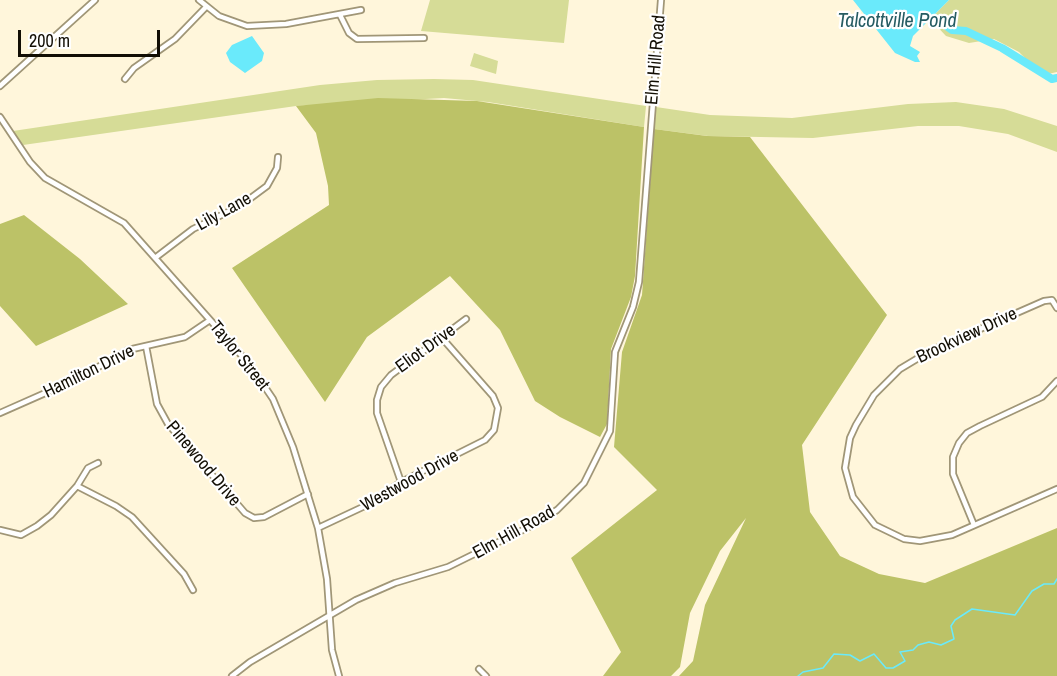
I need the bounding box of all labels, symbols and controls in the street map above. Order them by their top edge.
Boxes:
water label: Talcottville Pond [837,10,957,34]
street label: Elm Hill Road [641,14,671,106]
scale bar [21,18,164,56]
text: 200 m [29,28,70,53]
street label: Lily Lane [193,188,255,236]
street label: Brookview Drive [913,303,1021,369]
street label: Taylor Street [204,317,274,395]
street label: Eliot Drive [392,320,460,378]
street label: Hamilton Drive [40,341,138,403]
street label: Pinewood Drive [161,417,245,511]
street label: Westwood Drive [358,445,462,517]
street label: Elm Hill Road [469,502,559,564]

